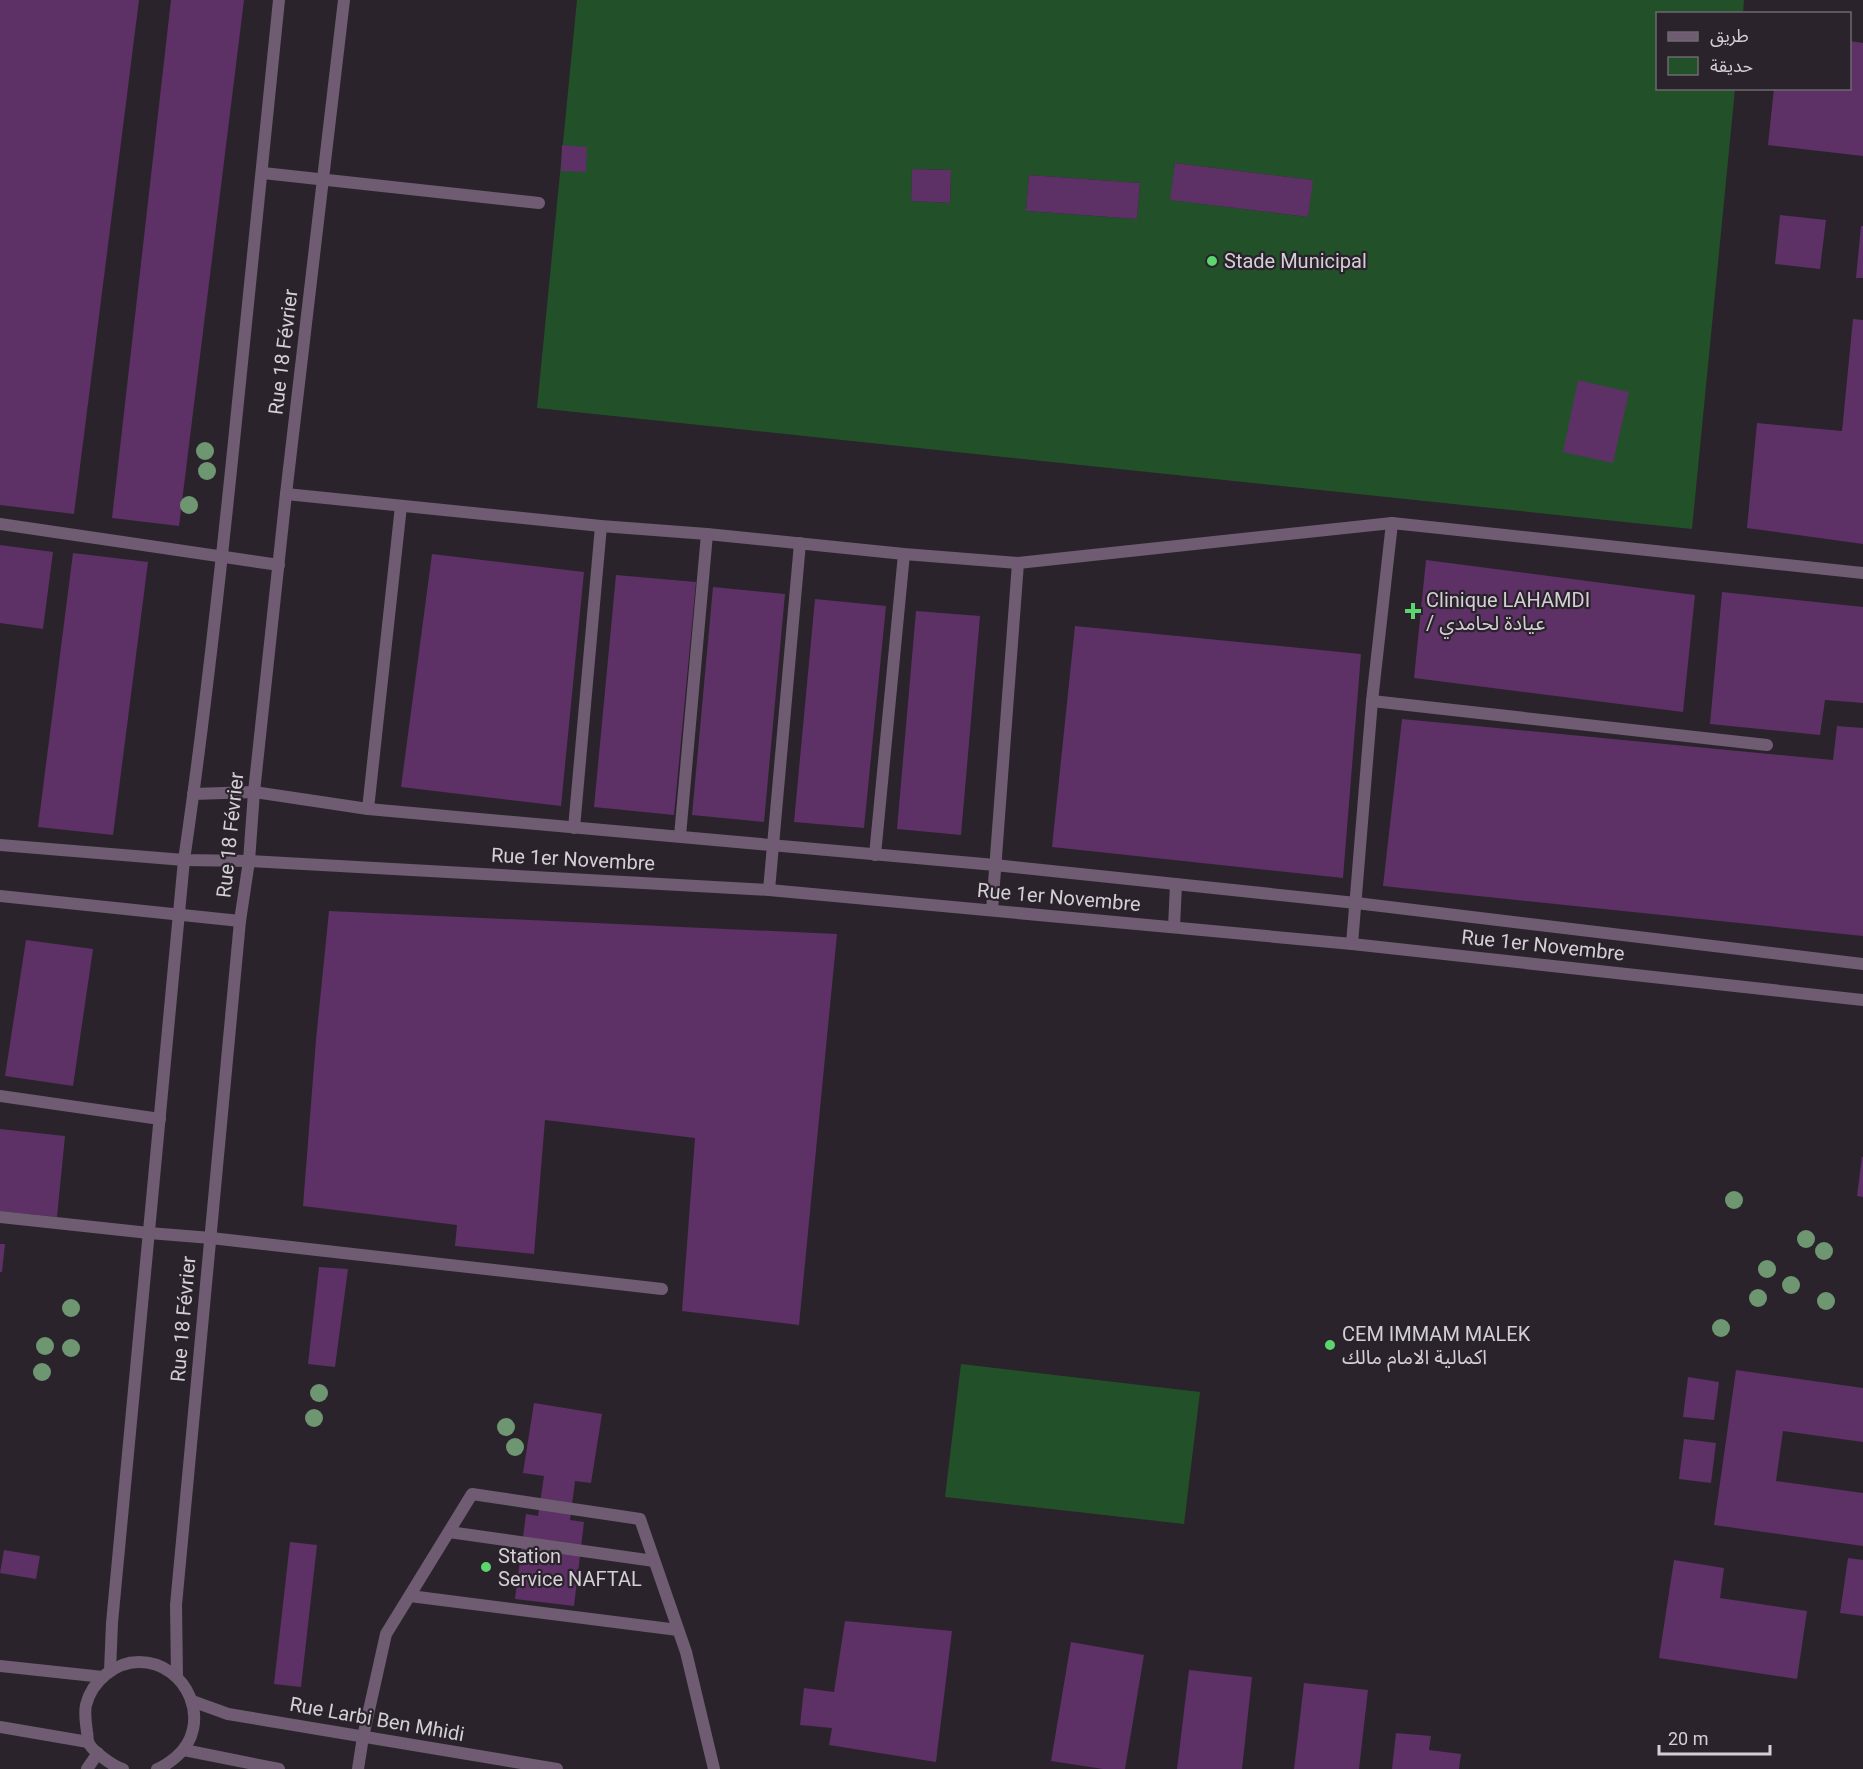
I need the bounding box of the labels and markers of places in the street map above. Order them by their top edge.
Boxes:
place label: Stade Municipal [1224,249,1367,273]
marker: Stade Municipal [1205,254,1219,268]
place label: Clinique LAHAMDI / عيادة لحامدي [1426,588,1590,639]
marker: Clinique LAHAMDI / عيادة لحامدي [1404,602,1422,620]
place label: CEM IMMAM MALEK اكمالية الامام مالك [1342,1322,1531,1372]
marker: CEM IMMAM MALEK اكمالية الامام مالك [1323,1338,1337,1352]
place label: Station Service NAFTAL [498,1544,642,1591]
marker: Station Service NAFTAL [479,1560,493,1574]

